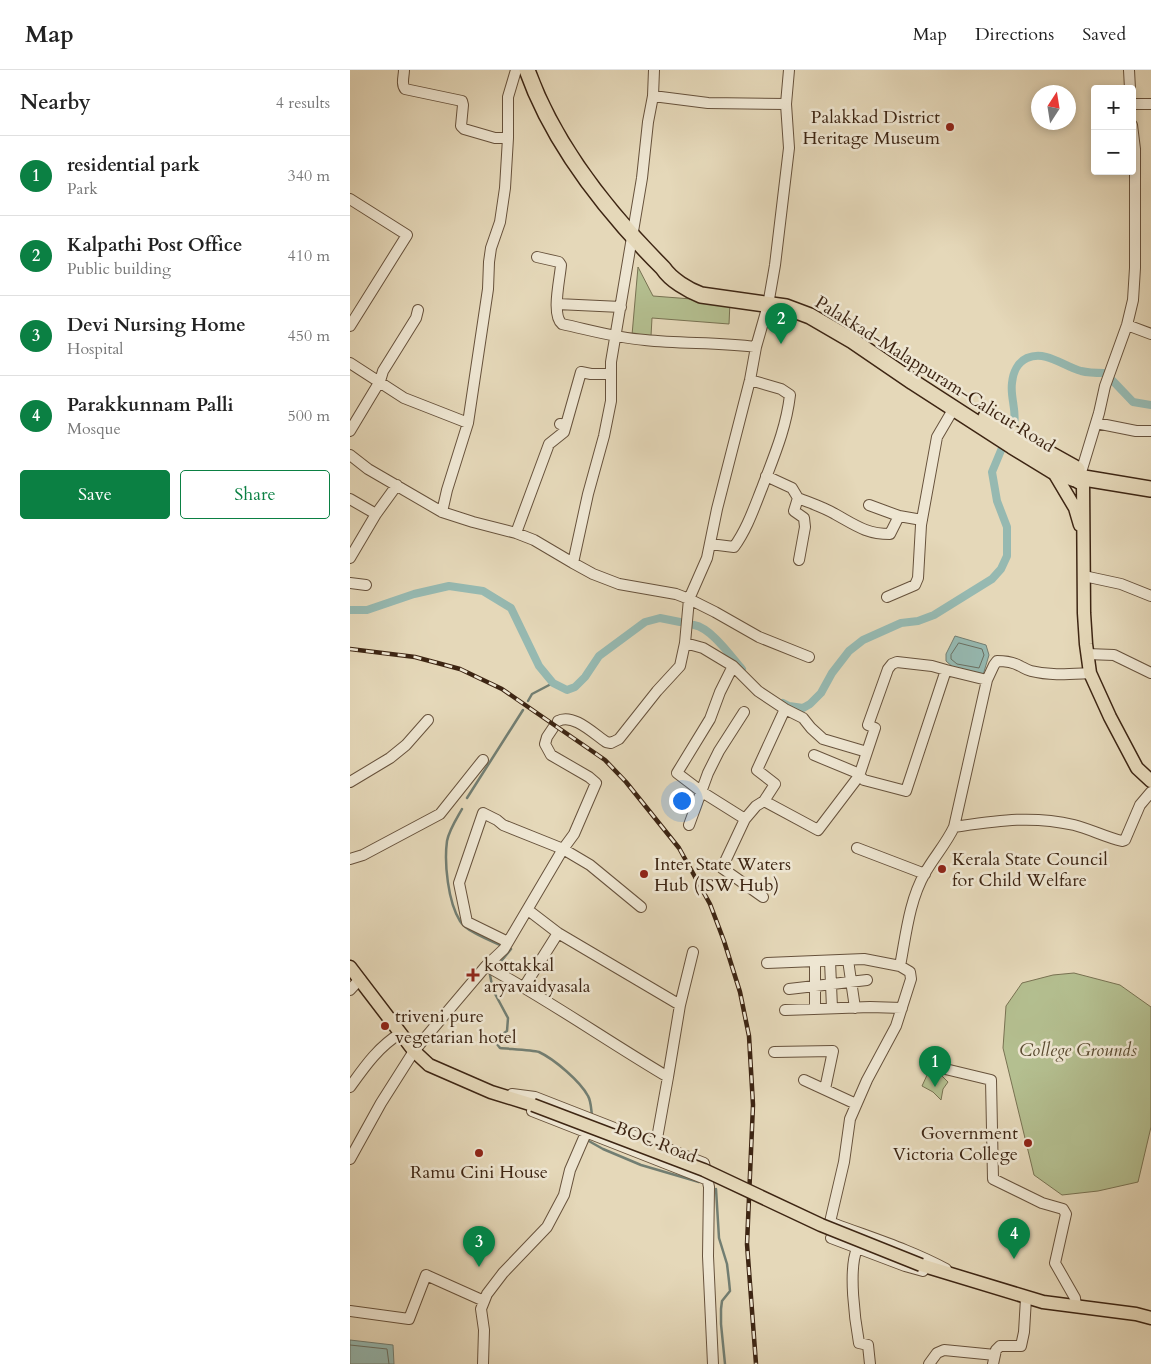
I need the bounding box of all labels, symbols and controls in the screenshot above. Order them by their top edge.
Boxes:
text: Map [25,18,74,51]
text: Map [913,22,947,47]
text: Directions [975,22,1054,47]
text: Saved [1082,22,1126,47]
north arrow [1031,85,1076,130]
map controls [1091,85,1136,175]
button: + [1091,85,1136,130]
text: Nearby [20,88,91,117]
text: 4 results [276,92,330,114]
place label: Palakkad District Heritage Museum [802,105,941,151]
marker: Palakkad District Heritage Museum [944,121,956,133]
button: − [1091,130,1136,175]
text: residential park [67,152,200,178]
text: 1 [32,165,40,187]
text: 340 m [288,165,330,187]
text: Park [67,178,98,200]
text: Kalpathi Post Office [67,232,242,258]
text: 2 [32,245,40,267]
text: 410 m [288,245,330,267]
text: Public building [67,258,171,280]
street label: Palakkad-Malappuram-Calicut Road [810,290,1060,459]
pin: 2 [765,303,797,344]
text: Devi Nursing Home [67,312,246,338]
text: 3 [32,325,40,347]
text: 450 m [288,325,330,347]
text: Hospital [67,338,123,360]
text: Parakkunnam Palli [67,392,234,418]
text: 4 [32,405,40,427]
text: 500 m [288,405,330,427]
text: Mosque [67,418,121,440]
button: Save [20,470,170,519]
button: Share [180,470,330,519]
your location [669,788,695,814]
place label: Kerala State Council for Child Welfare [952,847,1108,893]
place label: Inter State Waters Hub (ISW Hub) [654,852,791,898]
marker: Kerala State Council for Child Welfare [936,863,948,875]
marker: Inter State Waters Hub (ISW Hub) [638,868,650,880]
place label: kottakkal aryavaidyasala [484,953,591,999]
marker: kottakkal aryavaidyasala [466,968,480,982]
place label: triveni pure vegetarian hotel [395,1004,517,1050]
marker: triveni pure vegetarian hotel [379,1020,391,1032]
park label: College Grounds [1019,1038,1137,1063]
pin: 1 [919,1046,951,1087]
street label: BOC Road [611,1115,701,1170]
place label: Government Victoria College [893,1121,1018,1167]
marker: Government Victoria College [1022,1137,1034,1149]
marker: Ramu Cini House [473,1147,485,1159]
place label: Ramu Cini House [410,1160,548,1185]
pin: 4 [998,1218,1030,1259]
pin: 3 [463,1226,495,1267]

